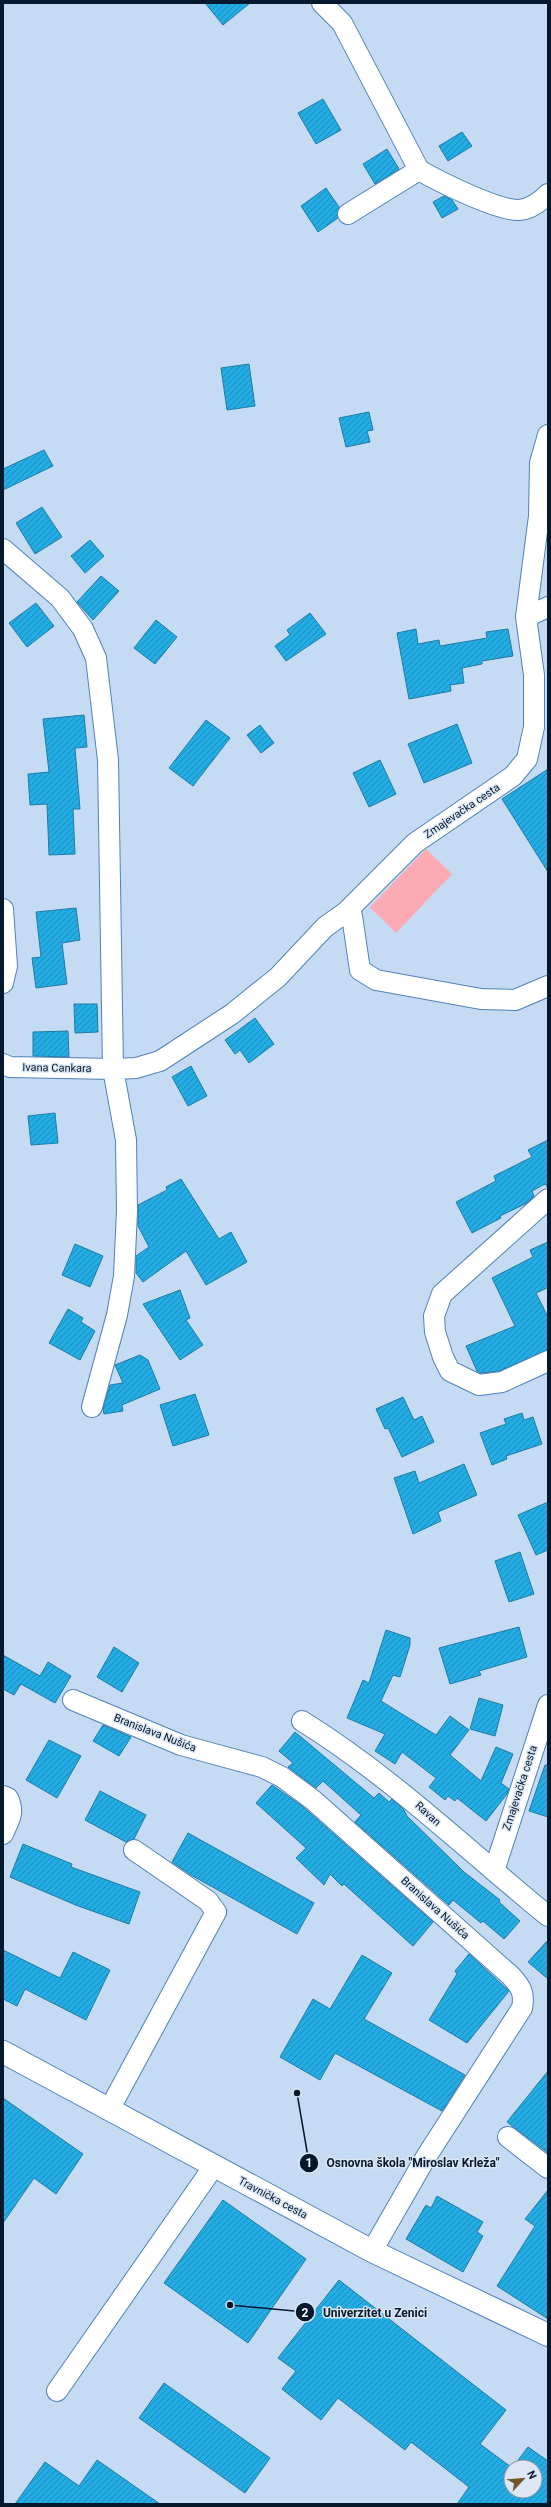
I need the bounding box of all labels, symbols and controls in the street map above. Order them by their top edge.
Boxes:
street label: Zmajevačka cesta [422,781,502,841]
street label: Ivana Cankara [22,1061,92,1075]
street label: Branislava Nušića [112,1711,198,1755]
street label: Zmajevačka cesta [500,1744,540,1832]
street label: Ravan [413,1799,443,1829]
street label: Branislava Nušića [398,1874,472,1942]
callout: Osnovna škola "Miroslav Krleža" [299,2151,508,2175]
text: 1 [306,2156,312,2170]
text: Osnovna škola "Miroslav Krleža" [326,2156,500,2170]
street label: Travnička cesta [236,2174,310,2222]
callout: Univerzitet u Zenici [295,2300,435,2324]
text: 2 [302,2306,309,2320]
text: Univerzitet u Zenici [323,2306,427,2320]
north arrow [503,2459,543,2499]
text: N [524,2468,539,2481]

